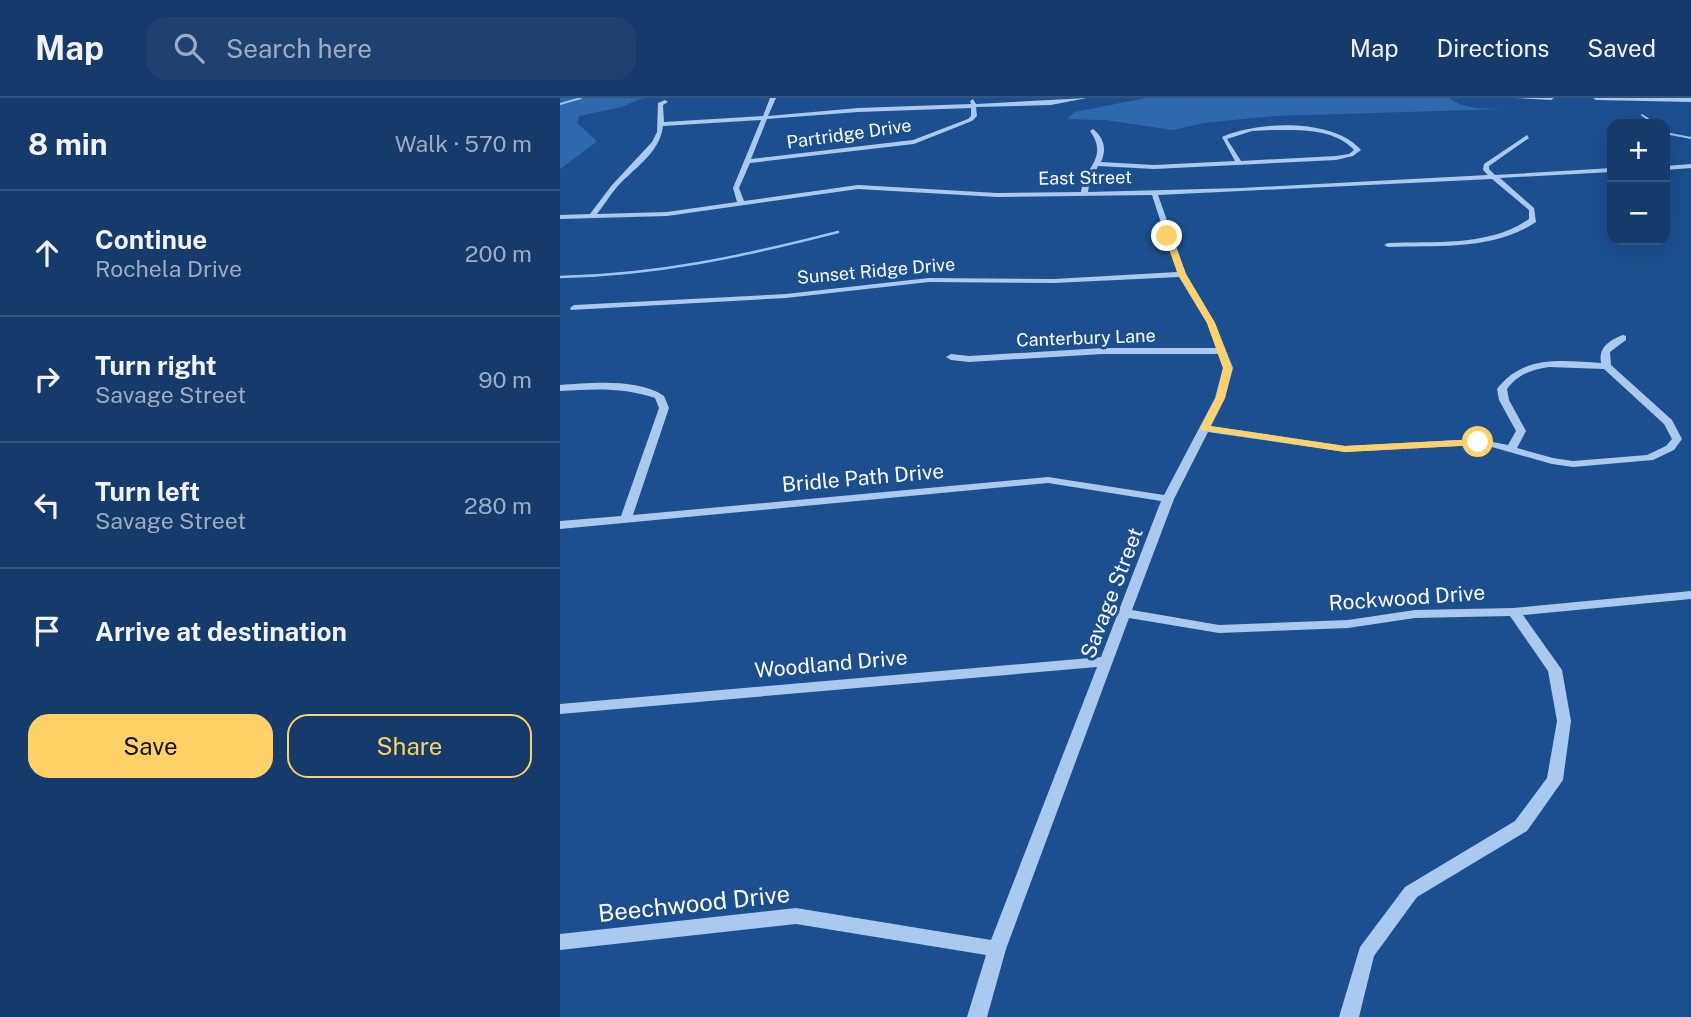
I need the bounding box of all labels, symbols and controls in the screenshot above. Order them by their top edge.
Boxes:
search box [146,17,636,80]
text: Map [35,29,104,67]
icon: search [170,29,208,67]
text: Search here [226,33,372,64]
text: Map [1350,34,1399,62]
text: Directions [1437,34,1549,62]
text: Saved [1587,34,1656,62]
street label: Partridge Drive [785,114,913,153]
map controls [1607,119,1670,245]
button: + [1607,119,1670,182]
text: 8 min [28,126,108,162]
text: Walk · 570 m [395,130,532,157]
street label: East Street [1038,166,1132,189]
button: − [1607,182,1670,245]
route end [1151,220,1182,251]
text: Continue [95,224,207,255]
icon: ahead [28,234,66,272]
text: 200 m [465,240,532,267]
street label: Sunset Ridge Drive [796,253,956,288]
text: Rochela Drive [95,255,242,282]
street label: Canterbury Lane [1016,325,1156,350]
text: Turn right [95,350,217,381]
icon: right [28,360,66,398]
text: 90 m [478,366,532,393]
text: Savage Street [95,381,246,408]
route start [1462,426,1493,457]
street label: Bridle Path Drive [781,458,945,497]
text: Turn left [95,476,200,507]
icon: left [28,486,66,524]
text: 280 m [464,492,532,519]
text: Savage Street [95,507,246,534]
street label: Savage Street [1075,524,1148,662]
street label: Rockwood Drive [1328,580,1486,615]
icon: arrive [28,612,66,650]
text: Arrive at destination [95,616,347,647]
street label: Woodland Drive [753,644,908,683]
button: Save [28,714,273,778]
button: Share [287,714,532,778]
street label: Beechwood Drive [597,879,791,927]

